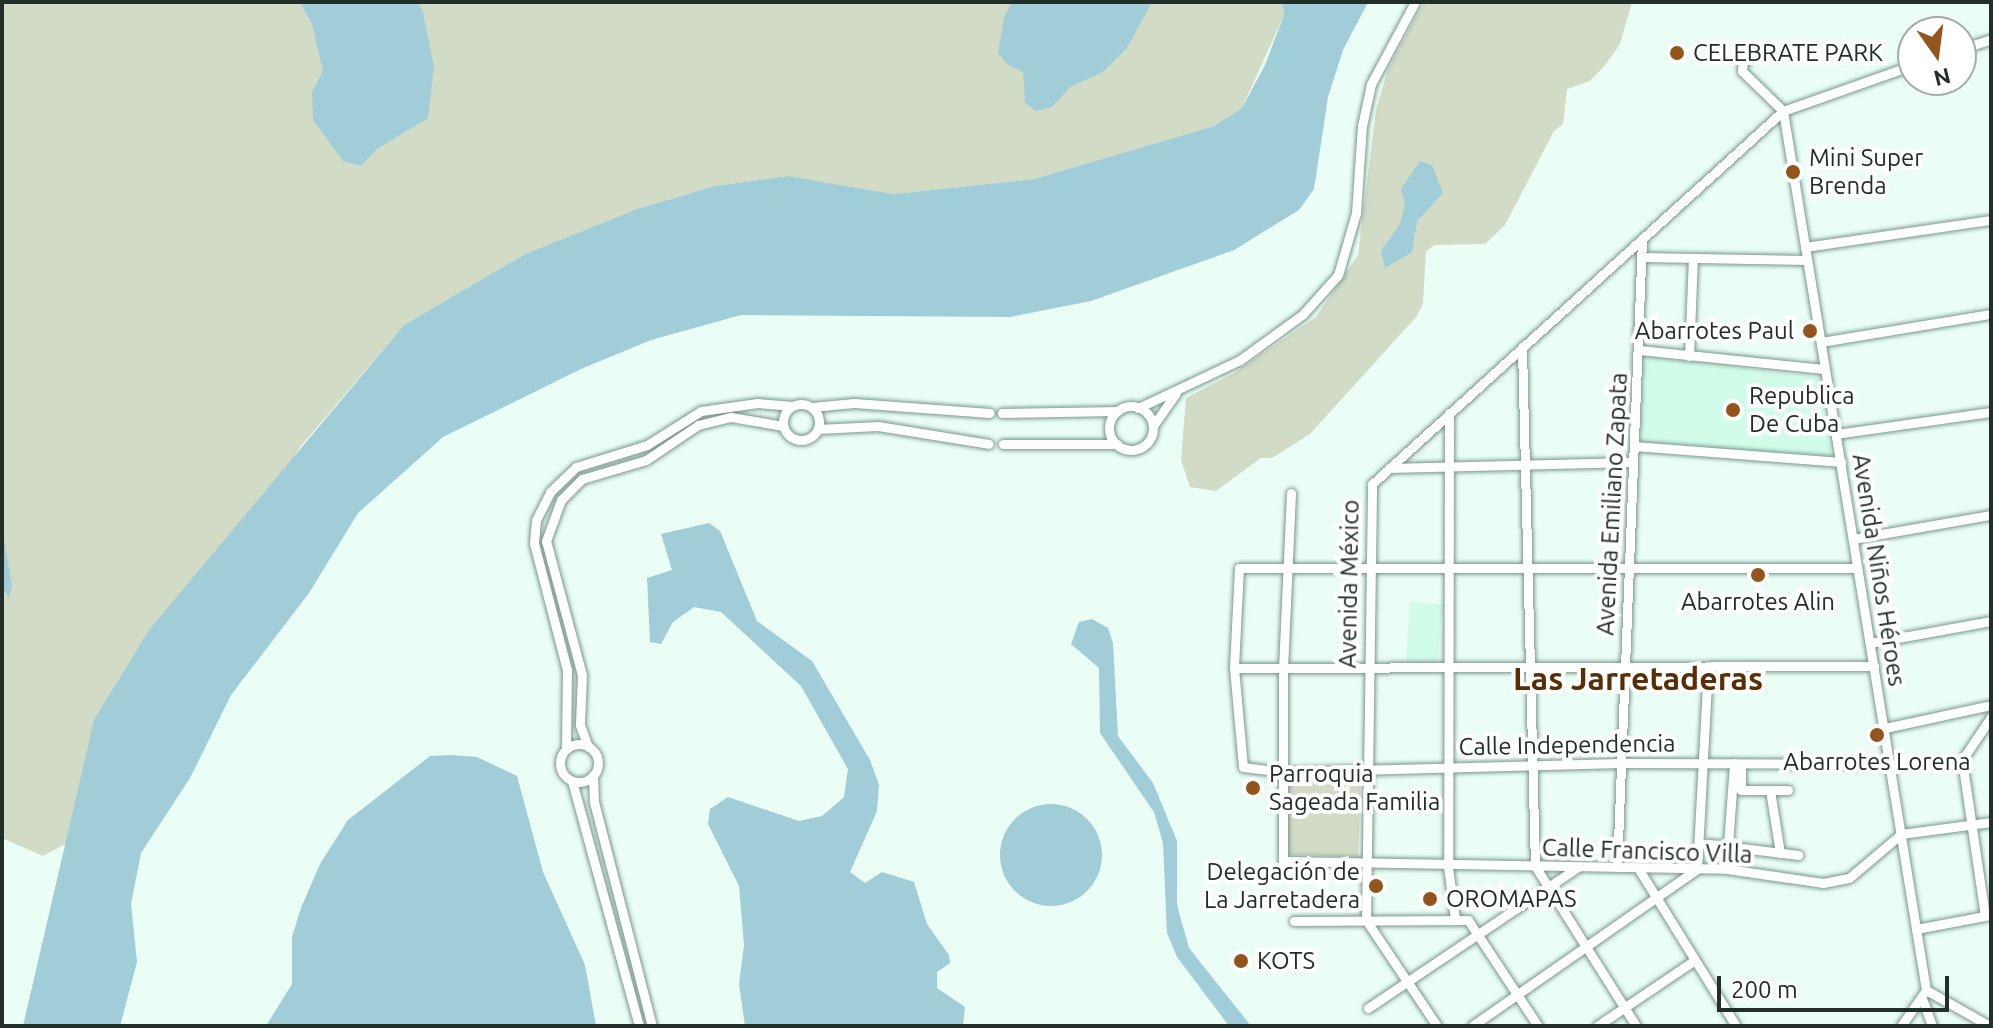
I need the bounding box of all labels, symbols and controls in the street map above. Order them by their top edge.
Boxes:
north arrow [1897,16,1977,96]
place label: CELEBRATE PARK [1693,39,1883,67]
marker: CELEBRATE PARK [1668,44,1686,62]
text: N [1931,64,1953,92]
place label: Mini Super Brenda [1809,144,1923,200]
marker: Mini Super Brenda [1784,163,1802,181]
place label: Abarrotes Paul [1635,317,1794,345]
marker: Abarrotes Paul [1801,322,1819,340]
street label: Avenida Emiliano Zapata [1591,372,1633,636]
place label: Republica De Cuba [1749,382,1854,438]
marker: Republica De Cuba [1724,401,1742,419]
street label: Avenida Niños Héroes [1846,452,1912,688]
street label: Avenida México [1333,499,1365,669]
marker: Abarrotes Alin [1749,566,1767,584]
place label: Abarrotes Alin [1681,588,1835,616]
district label: Las Jarretaderas [1513,659,1763,697]
marker: Abarrotes Lorena [1868,726,1886,744]
street label: Calle Independencia [1458,729,1676,761]
place label: Abarrotes Lorena [1783,748,1971,776]
place label: Parroquia Sageada Familia [1269,760,1440,816]
marker: Parroquia Sageada Familia [1244,779,1262,797]
street label: Calle Francisco Villa [1541,833,1753,869]
place label: Delegación de La Jarretadera [1204,858,1360,914]
marker: Delegación de La Jarretadera [1367,877,1385,895]
place label: OROMAPAS [1446,885,1577,913]
marker: OROMAPAS [1421,890,1439,908]
place label: KOTS [1257,947,1315,975]
marker: KOTS [1232,952,1250,970]
scale bar [1721,960,1953,1010]
text: 200 m [1731,976,1798,1003]

